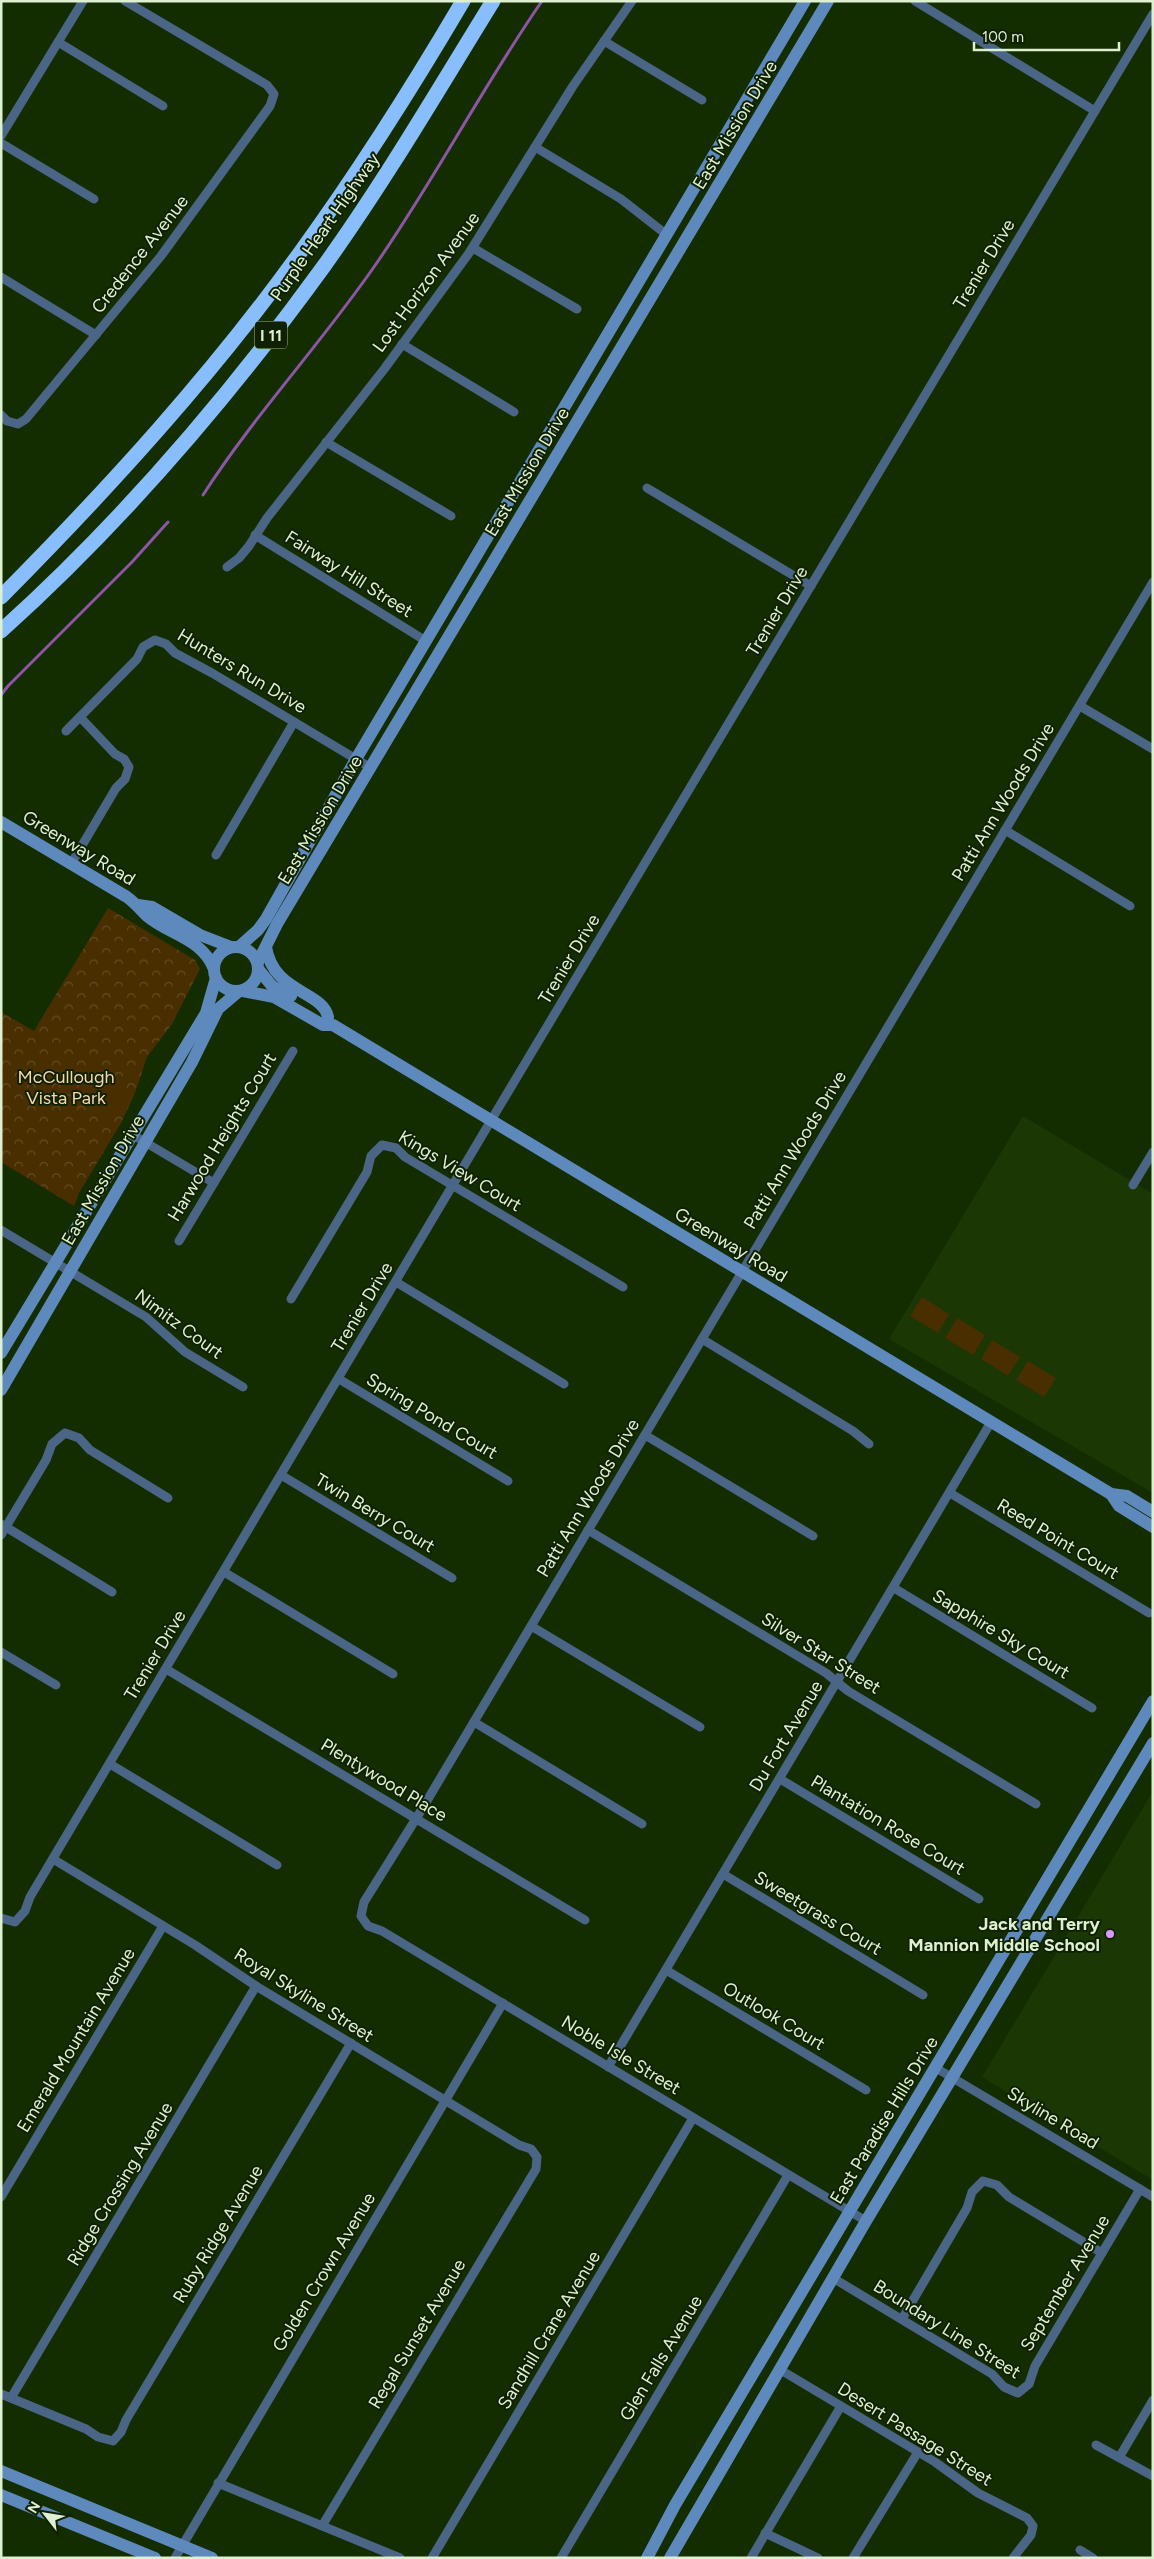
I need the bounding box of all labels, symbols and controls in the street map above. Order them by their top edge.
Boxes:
scale bar [974,20,1119,52]
text: 100 m [982,28,1024,46]
street label: East Mission Drive [688,56,782,193]
street label: Purple Heart Highway [266,148,385,305]
street label: Credence Avenue [87,190,193,318]
street label: Lost Horizon Avenue [368,207,484,357]
street label: Trenier Drive [949,215,1020,313]
road number: I 11 [255,322,287,348]
street label: East Mission Drive [480,403,574,540]
street label: Fairway Hill Street [281,526,417,622]
street label: Trenier Drive [742,562,813,660]
street label: Hunters Run Drive [174,624,311,718]
street label: Patti Ann Woods Drive [947,719,1059,885]
street label: East Mission Drive [273,751,367,888]
street label: Greenway Road [19,806,139,890]
street label: Trenier Drive [534,910,605,1008]
street label: Harwood Heights Court [163,1049,281,1225]
park label: McCullough Vista Park [17,1066,115,1109]
street label: Patti Ann Woods Drive [739,1067,851,1233]
street label: East Mission Drive [57,1111,149,1249]
street label: Kings View Court [394,1126,526,1217]
street label: Greenway Road [671,1203,791,1287]
street label: Trenier Drive [327,1258,398,1356]
street label: Nimitz Court [130,1285,228,1364]
street label: Spring Pond Court [362,1368,502,1464]
street label: Patti Ann Woods Drive [532,1415,644,1581]
street label: Twin Berry Court [311,1469,439,1557]
street label: Reed Point Court [993,1494,1123,1584]
street label: Sapphire Sky Court [928,1584,1074,1684]
street label: Trenier Drive [120,1606,191,1704]
street label: Silver Star Street [757,1607,885,1699]
street label: Du Fort Avenue [744,1677,828,1795]
street label: Plentywood Place [317,1734,451,1826]
street label: Plantation Rose Court [807,1770,969,1880]
street label: Sweetgrass Court [750,1866,886,1960]
place label: Jack and Terry Mannion Middle School [908,1913,1101,1956]
marker: Jack and Terry Mannion Middle School [1104,1928,1116,1940]
street label: Royal Skyline Street [230,1943,378,2047]
street label: Emerald Mountain Avenue [12,1944,140,2136]
street label: Outlook Court [719,1977,829,2055]
street label: Noble Isle Street [557,2011,685,2099]
street label: East Paradise Hills Drive [825,2032,943,2208]
street label: Skyline Road [1003,2082,1103,2154]
street label: Ridge Crossing Avenue [62,2098,178,2270]
street label: Ruby Ridge Avenue [168,2161,268,2307]
street label: Golden Crown Avenue [268,2188,380,2356]
street label: September Avenue [1016,2211,1114,2355]
street label: Sandhill Crane Avenue [493,2247,605,2413]
street label: Regal Sunset Avenue [364,2255,470,2413]
street label: Boundary Line Street [869,2275,1025,2383]
street label: Glen Falls Avenue [615,2291,707,2425]
street label: Desert Passage Street [834,2377,997,2491]
north arrow [20,2489,70,2539]
text: N [24,2499,44,2517]

